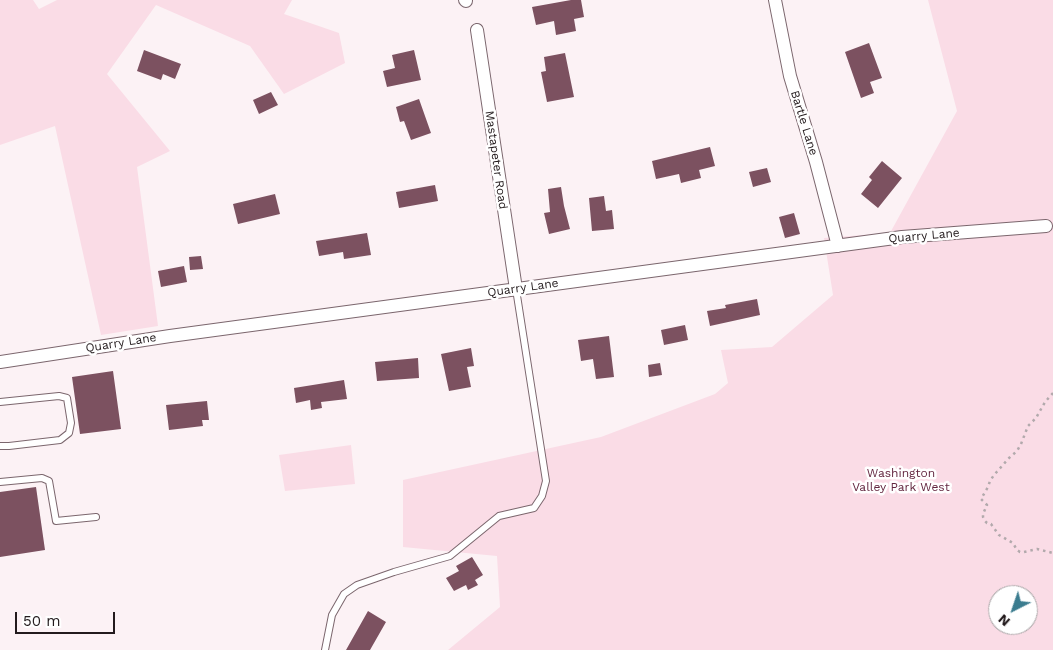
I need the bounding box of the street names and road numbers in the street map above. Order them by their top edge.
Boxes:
street label: Bartle Lane [787,89,821,157]
street label: Mastapeter Road [482,110,510,210]
street label: Quarry Lane [888,226,960,246]
street label: Quarry Lane [487,276,559,300]
street label: Quarry Lane [85,330,157,356]

